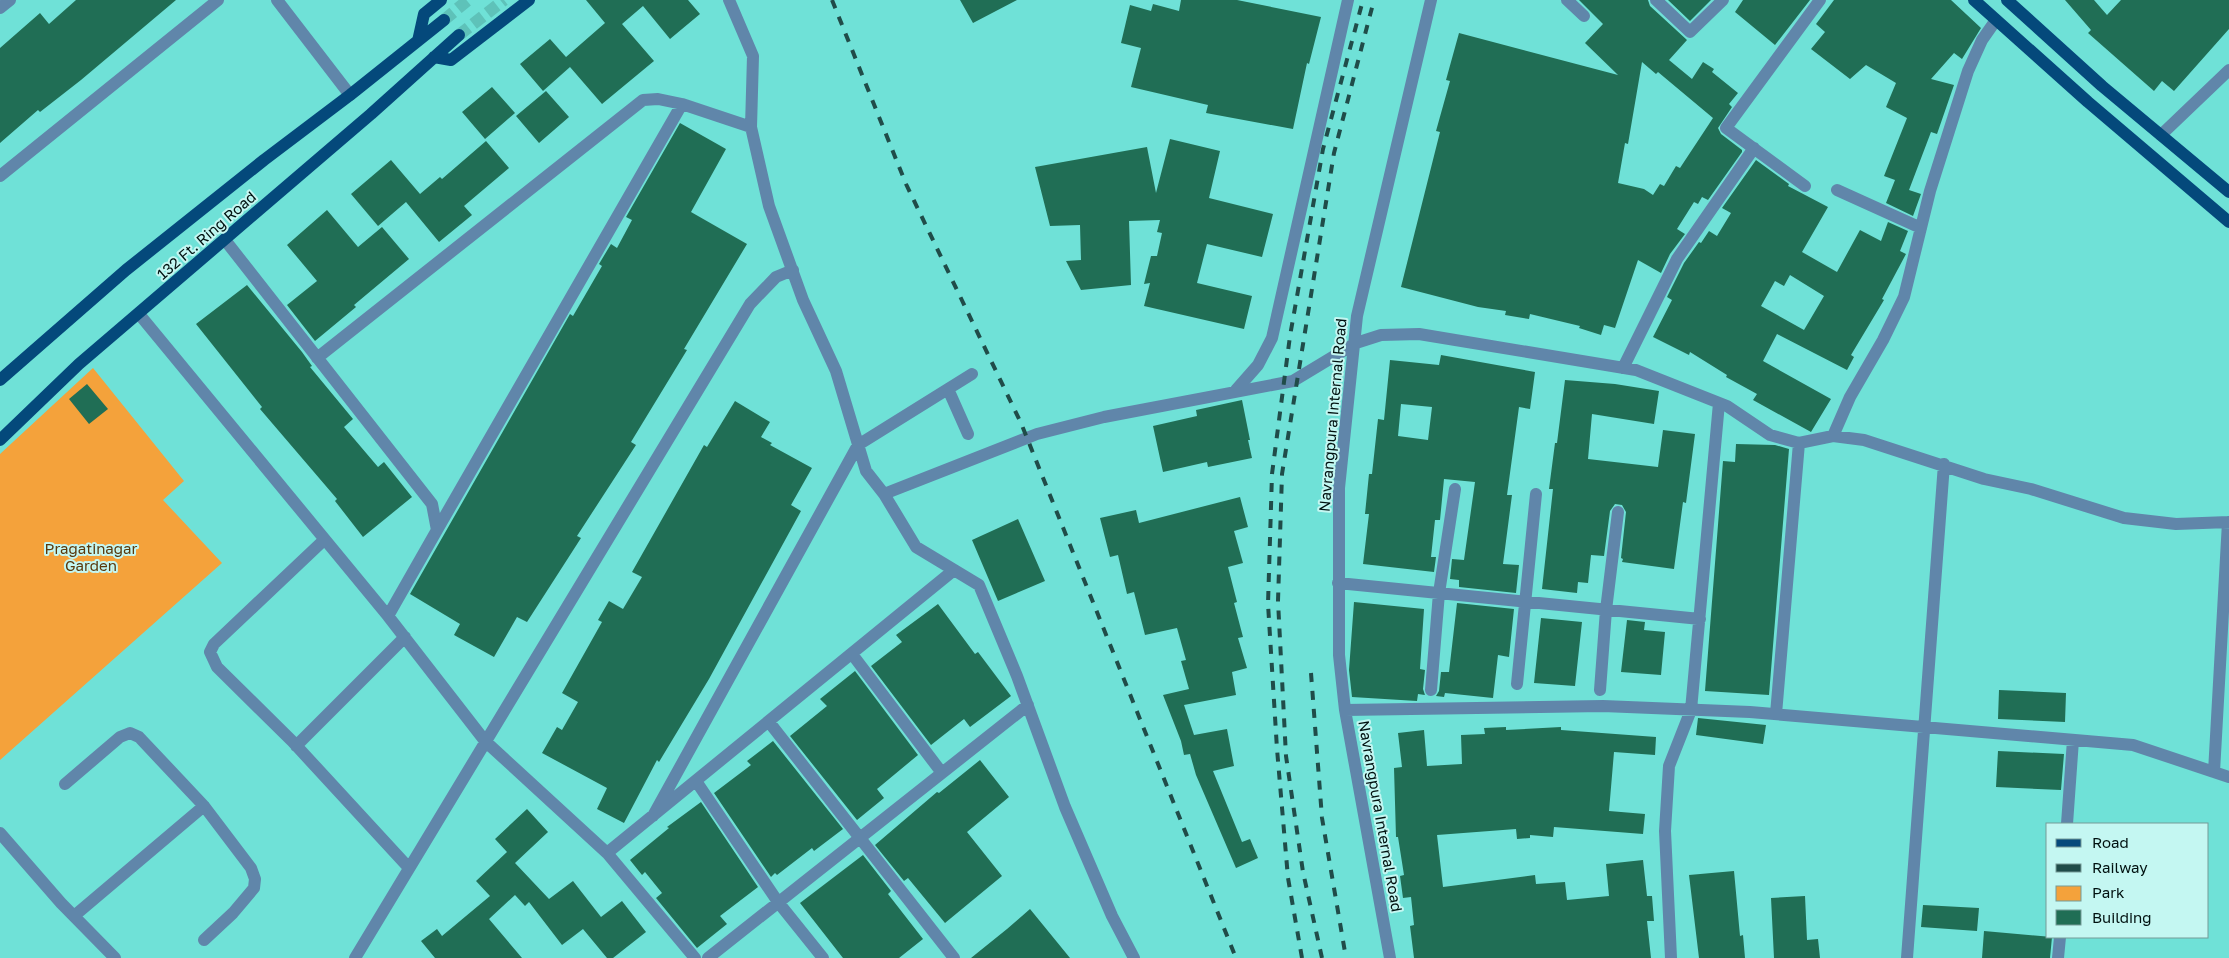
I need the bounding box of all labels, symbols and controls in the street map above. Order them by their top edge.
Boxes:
street label: 132 Ft. Ring Road [153,187,259,283]
street label: Navrangpura Internal Road [1315,317,1349,513]
park label: Pragatinagar Garden [45,539,138,574]
street label: Navrangpura Internal Road [1355,719,1407,913]
legend [2046,823,2209,938]
text: Road [2092,833,2129,851]
text: Railway [2092,858,2148,876]
text: Park [2092,883,2125,901]
text: Building [2092,908,2152,926]

